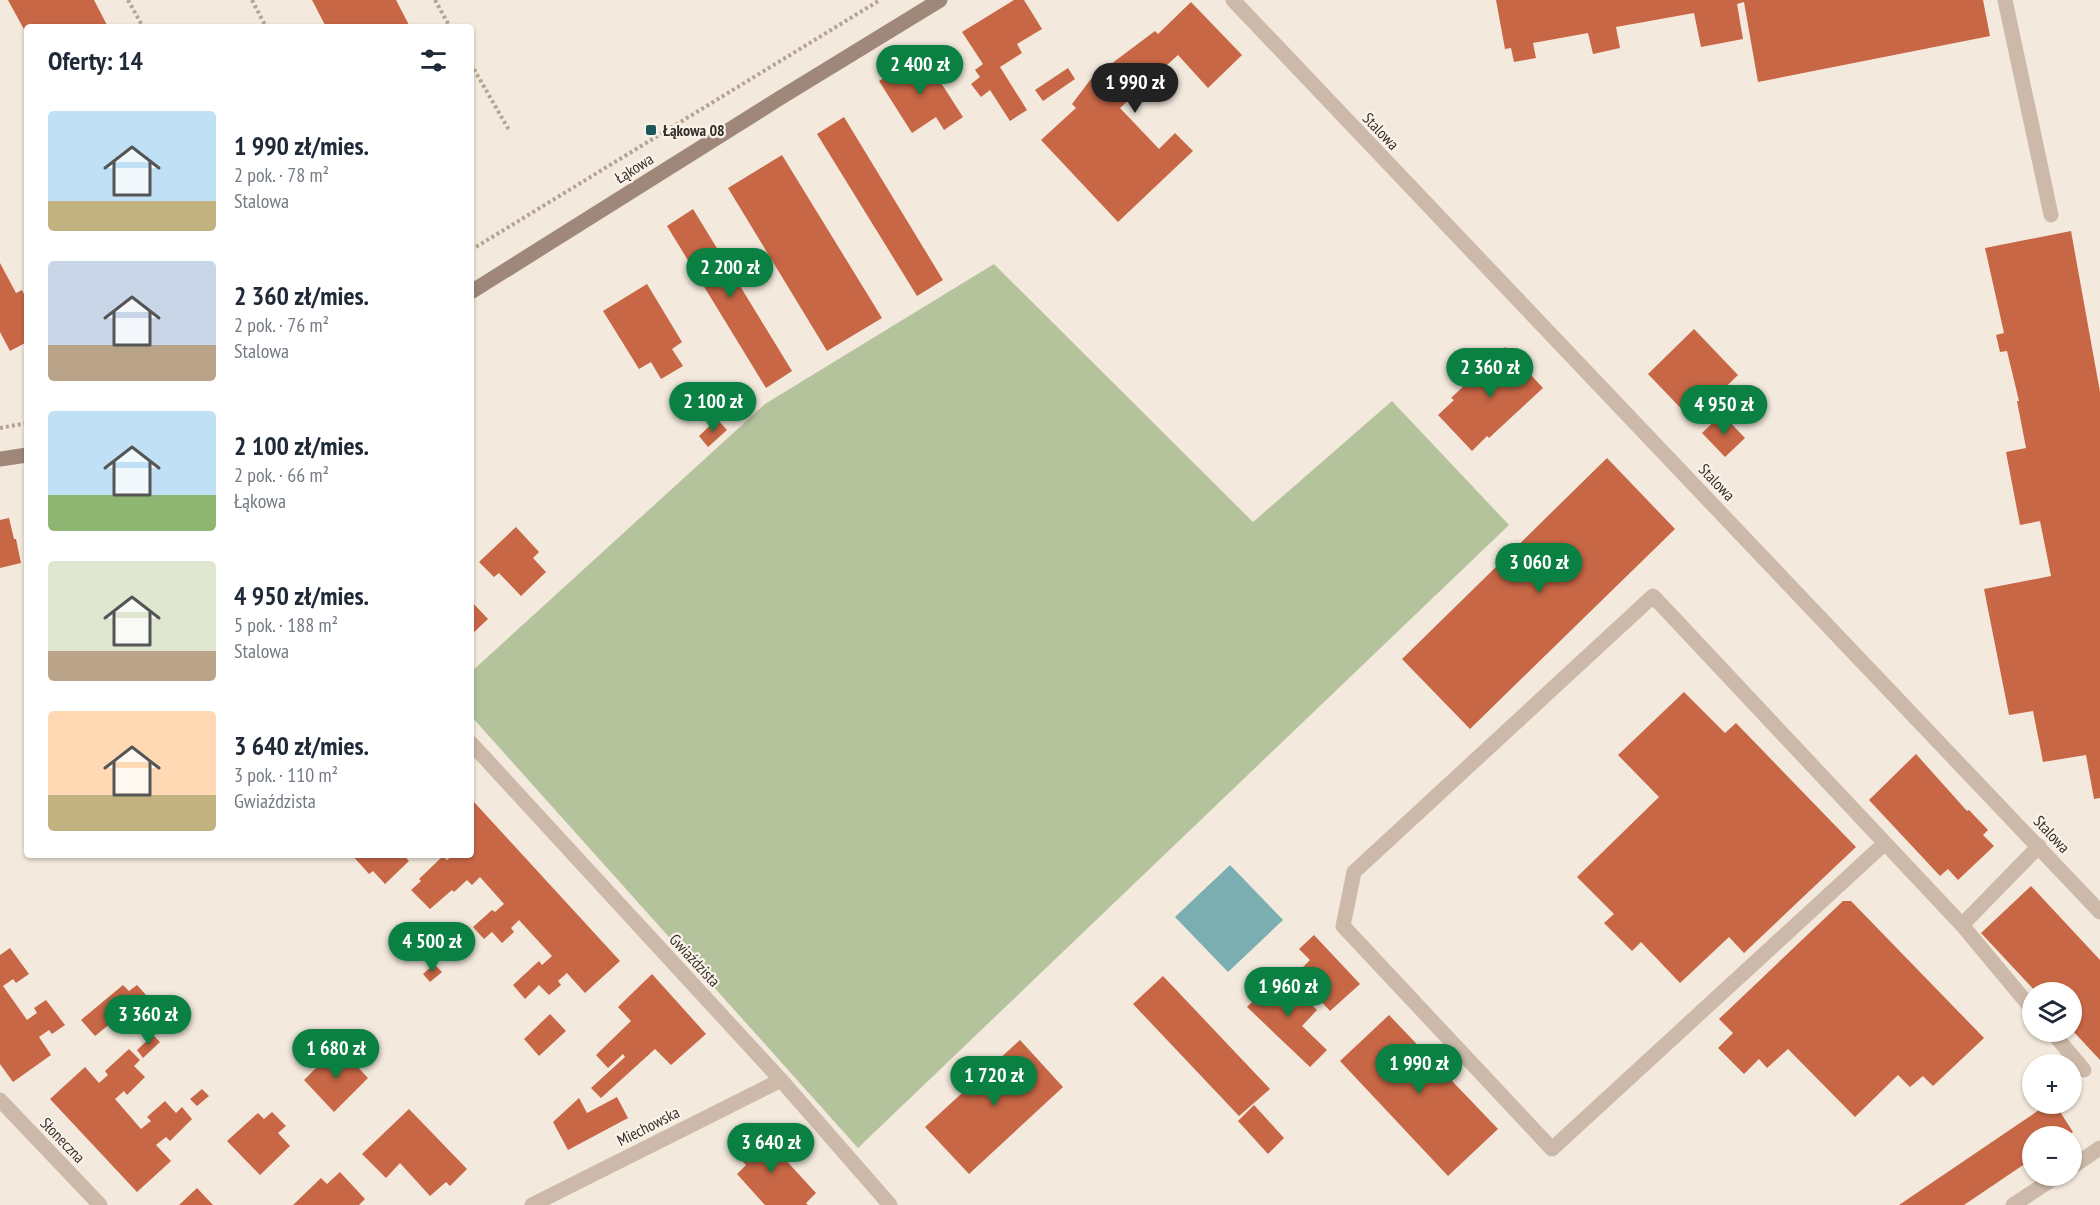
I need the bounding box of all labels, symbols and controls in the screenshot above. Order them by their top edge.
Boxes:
text: Oferty: 14 [48,44,143,77]
icon: filters [417,44,450,77]
pin: 2 400 zł [858,45,982,96]
text: 2 400 zł [890,51,950,77]
pin: 1 990 zł [1073,63,1197,114]
text: 1 990 zł [1105,69,1165,95]
street label: Stalowa [1359,108,1403,154]
place label: Łąkowa 08 [663,120,725,140]
marker: Łąkowa 08 [644,123,658,137]
text: 1 990 zł/mies. [234,129,369,162]
icon: home [96,135,168,207]
street label: Łąkowa [611,149,657,187]
text: 2 pok. · 78 m² [234,162,329,188]
text: Stalowa [234,188,289,214]
pin: 2 200 zł [668,248,792,299]
text: 2 200 zł [700,254,760,280]
text: 2 360 zł/mies. [234,279,369,312]
icon: home [96,285,168,357]
text: 2 pok. · 76 m² [234,312,329,338]
text: Stalowa [234,338,289,364]
pin: 2 360 zł [1428,348,1552,399]
text: 2 360 zł [1460,354,1520,380]
pin: 2 100 zł [651,382,775,433]
pin: 4 950 zł [1662,385,1786,436]
text: 2 100 zł [683,388,743,414]
text: 4 950 zł [1694,391,1754,417]
text: 2 100 zł/mies. [234,429,369,462]
icon: home [96,435,168,507]
street label: Stalowa [1695,459,1739,505]
text: 2 pok. · 66 m² [234,462,329,488]
text: Łąkowa [234,488,286,514]
pin: 3 060 zł [1477,543,1601,594]
text: 3 060 zł [1509,549,1569,575]
text: 4 950 zł/mies. [234,579,369,612]
icon: home [96,585,168,657]
text: 5 pok. · 188 m² [234,612,338,638]
text: Stalowa [234,638,289,664]
text: 3 640 zł/mies. [234,729,369,762]
icon: home [96,735,168,807]
text: 3 pok. · 110 m² [234,762,338,788]
text: Gwiaździsta [234,788,316,814]
street label: Stalowa [2030,811,2074,857]
pin: 4 500 zł [370,922,494,973]
text: 4 500 zł [402,928,462,954]
street label: Gwiaździsta [665,929,725,991]
pin: 1 960 zł [1226,967,1350,1018]
text: 1 960 zł [1258,973,1318,999]
map controls [2022,982,2082,1186]
button: layers [2022,982,2082,1042]
pin: 3 360 zł [86,995,210,1046]
text: 3 360 zł [118,1001,178,1027]
pin: 1 680 zł [274,1029,398,1080]
text: 1 680 zł [306,1035,366,1061]
pin: 1 990 zł [1357,1044,1481,1095]
text: 1 990 zł [1389,1050,1449,1076]
button: + [2022,1054,2082,1114]
pin: 1 720 zł [932,1056,1056,1107]
text: 1 720 zł [964,1062,1024,1088]
street label: Miechowska [614,1102,682,1150]
street label: Słoneczna [36,1113,90,1167]
pin: 3 640 zł [709,1123,833,1174]
button: − [2022,1126,2082,1186]
text: 3 640 zł [741,1129,801,1155]

